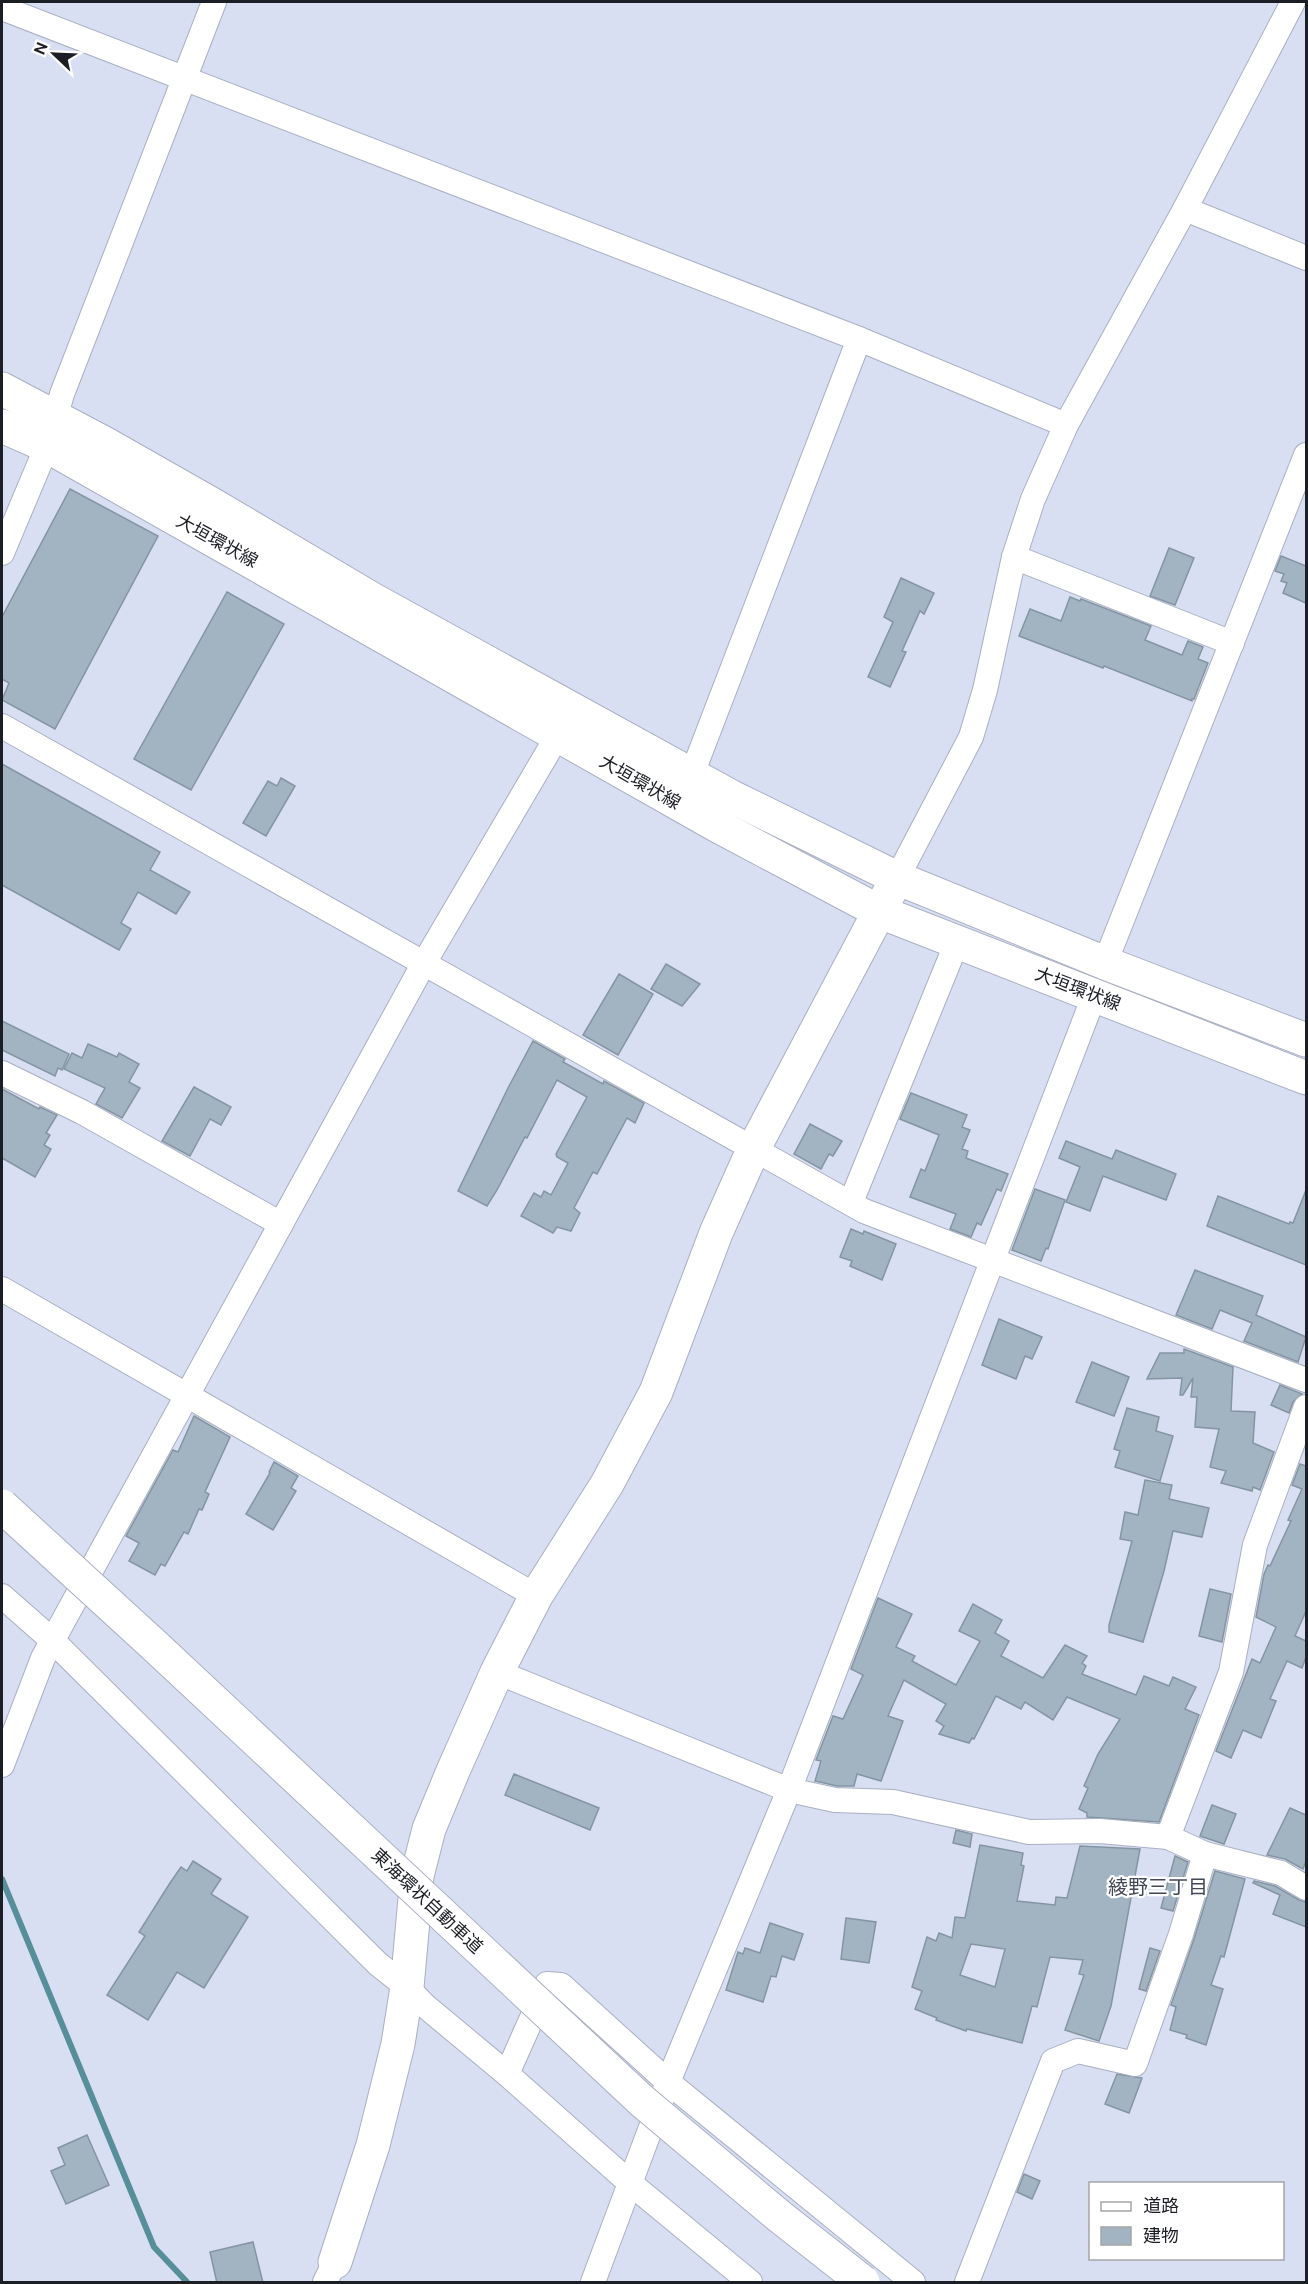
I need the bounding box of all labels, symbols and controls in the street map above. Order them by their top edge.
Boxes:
north arrow [24,24,84,84]
text: N [30,39,51,57]
street label: 大垣環状線 [173,510,262,571]
street label: 大垣環状線 [597,750,684,812]
street label: 大垣環状線 [1033,963,1124,1014]
street label: 東海環状自動車道 [368,1844,487,1957]
district label: 綾野三丁目 [1108,1875,1208,1898]
legend [1089,2182,1284,2260]
text: 道路 [1143,2195,1179,2215]
text: 建物 [1143,2225,1179,2245]

